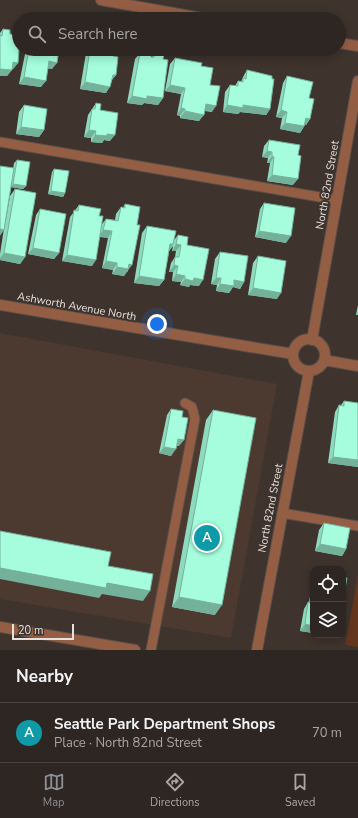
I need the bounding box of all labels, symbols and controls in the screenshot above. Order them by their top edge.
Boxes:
search box [12,12,346,56]
icon: search [26,23,48,45]
text: Search here [58,24,138,44]
street label: North 82nd Street [312,139,343,231]
street label: Ashworth Avenue North [16,289,138,324]
your location [147,314,167,334]
street label: North 82nd Street [255,462,286,554]
pin: A [194,523,220,553]
map controls [310,566,346,638]
button: locate [310,566,346,602]
button: layers [310,602,346,638]
scale bar [12,622,74,641]
text: 20 m [18,623,43,638]
text: Nearby [16,665,73,688]
text: Seattle Park Department Shops [54,714,275,734]
text: A [24,724,34,742]
text: 70 m [312,724,342,742]
text: Place · North 82nd Street [54,734,202,752]
tab: Map [43,771,65,810]
tab: Directions [150,771,200,810]
tab: Saved [285,771,315,810]

